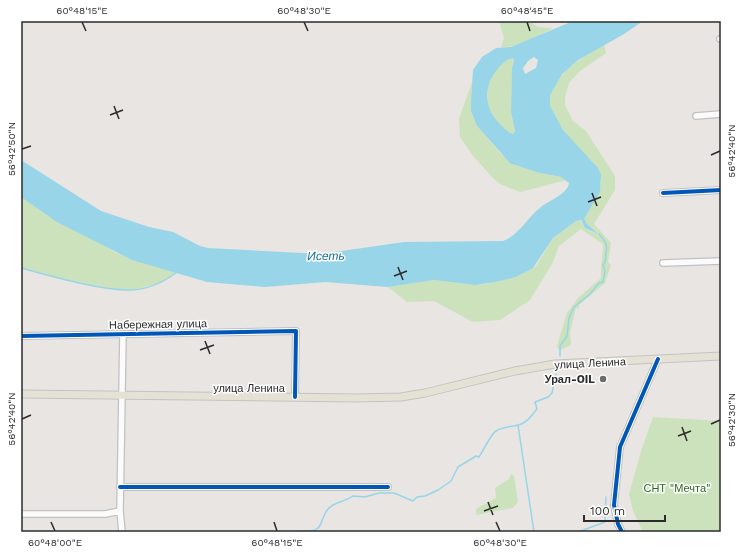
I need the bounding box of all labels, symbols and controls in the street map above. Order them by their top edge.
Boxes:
text: 60°48'15"E [56,5,108,16]
text: 60°48'30"E [277,5,331,16]
text: 60°48'45"E [501,5,553,16]
text: 56°42'50"N [6,122,17,176]
text: 56°42'40"N [726,124,737,178]
water label: Исеть [307,249,345,263]
street label: Набережная улица [109,317,208,332]
street label: улица Ленина [554,355,627,372]
place label: Урал-OIL [545,373,595,386]
marker: Урал-OIL [598,374,608,384]
street label: улица Ленина [213,382,286,395]
text: 56°42'40"N [6,392,17,446]
text: 56°42'30"N [726,393,737,447]
park label: СНТ "Мечта" [643,482,711,495]
scale bar [584,497,665,523]
text: 100 m [590,504,625,518]
text: 60°48'00"E [28,537,82,548]
text: 60°48'15"E [251,537,303,548]
text: 60°48'30"E [473,537,527,548]

